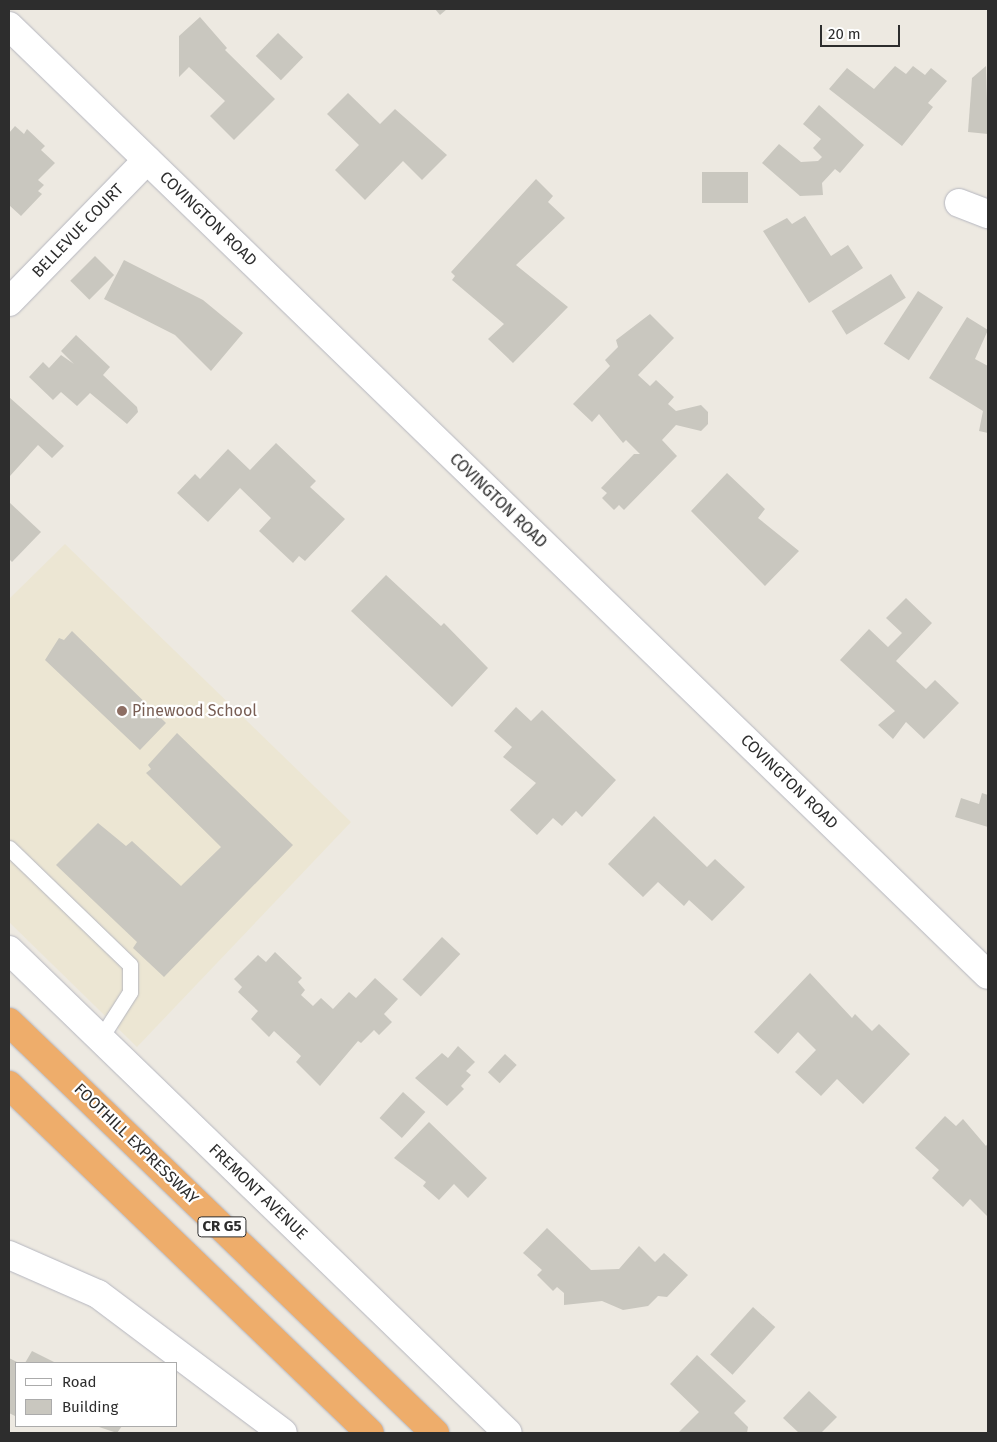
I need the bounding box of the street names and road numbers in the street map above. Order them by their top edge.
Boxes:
street label: COVINGTON ROAD [155,168,261,270]
street label: BELLEVUE COURT [28,180,128,282]
street label: COVINGTON ROAD [445,450,551,552]
street label: COVINGTON ROAD [736,731,842,833]
street label: FOOTHILL EXPRESSWAY [70,1080,202,1208]
street label: FREMONT AVENUE [205,1140,311,1244]
road number: CR G5 [197,1214,247,1240]

